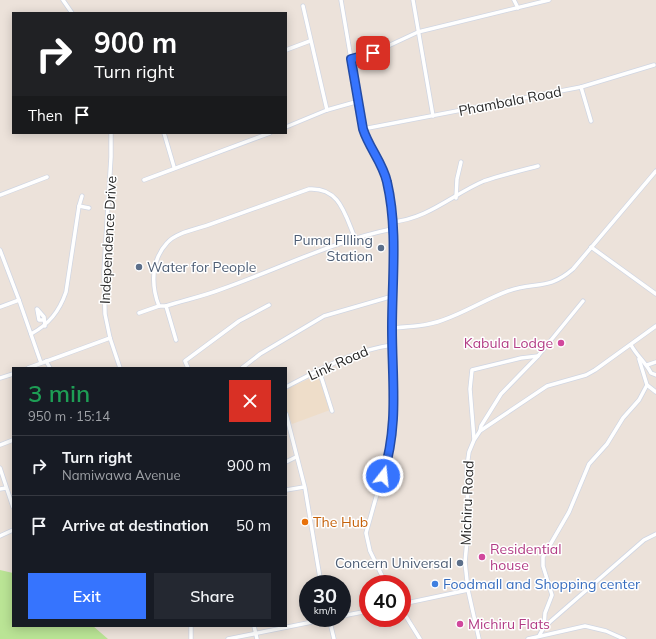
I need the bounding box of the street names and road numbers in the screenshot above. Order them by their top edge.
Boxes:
street label: Phambala Road [457,82,563,120]
street label: Independence Drive [96,176,120,304]
street label: Link Road [305,342,371,384]
street label: Michiru Road [457,460,477,546]

